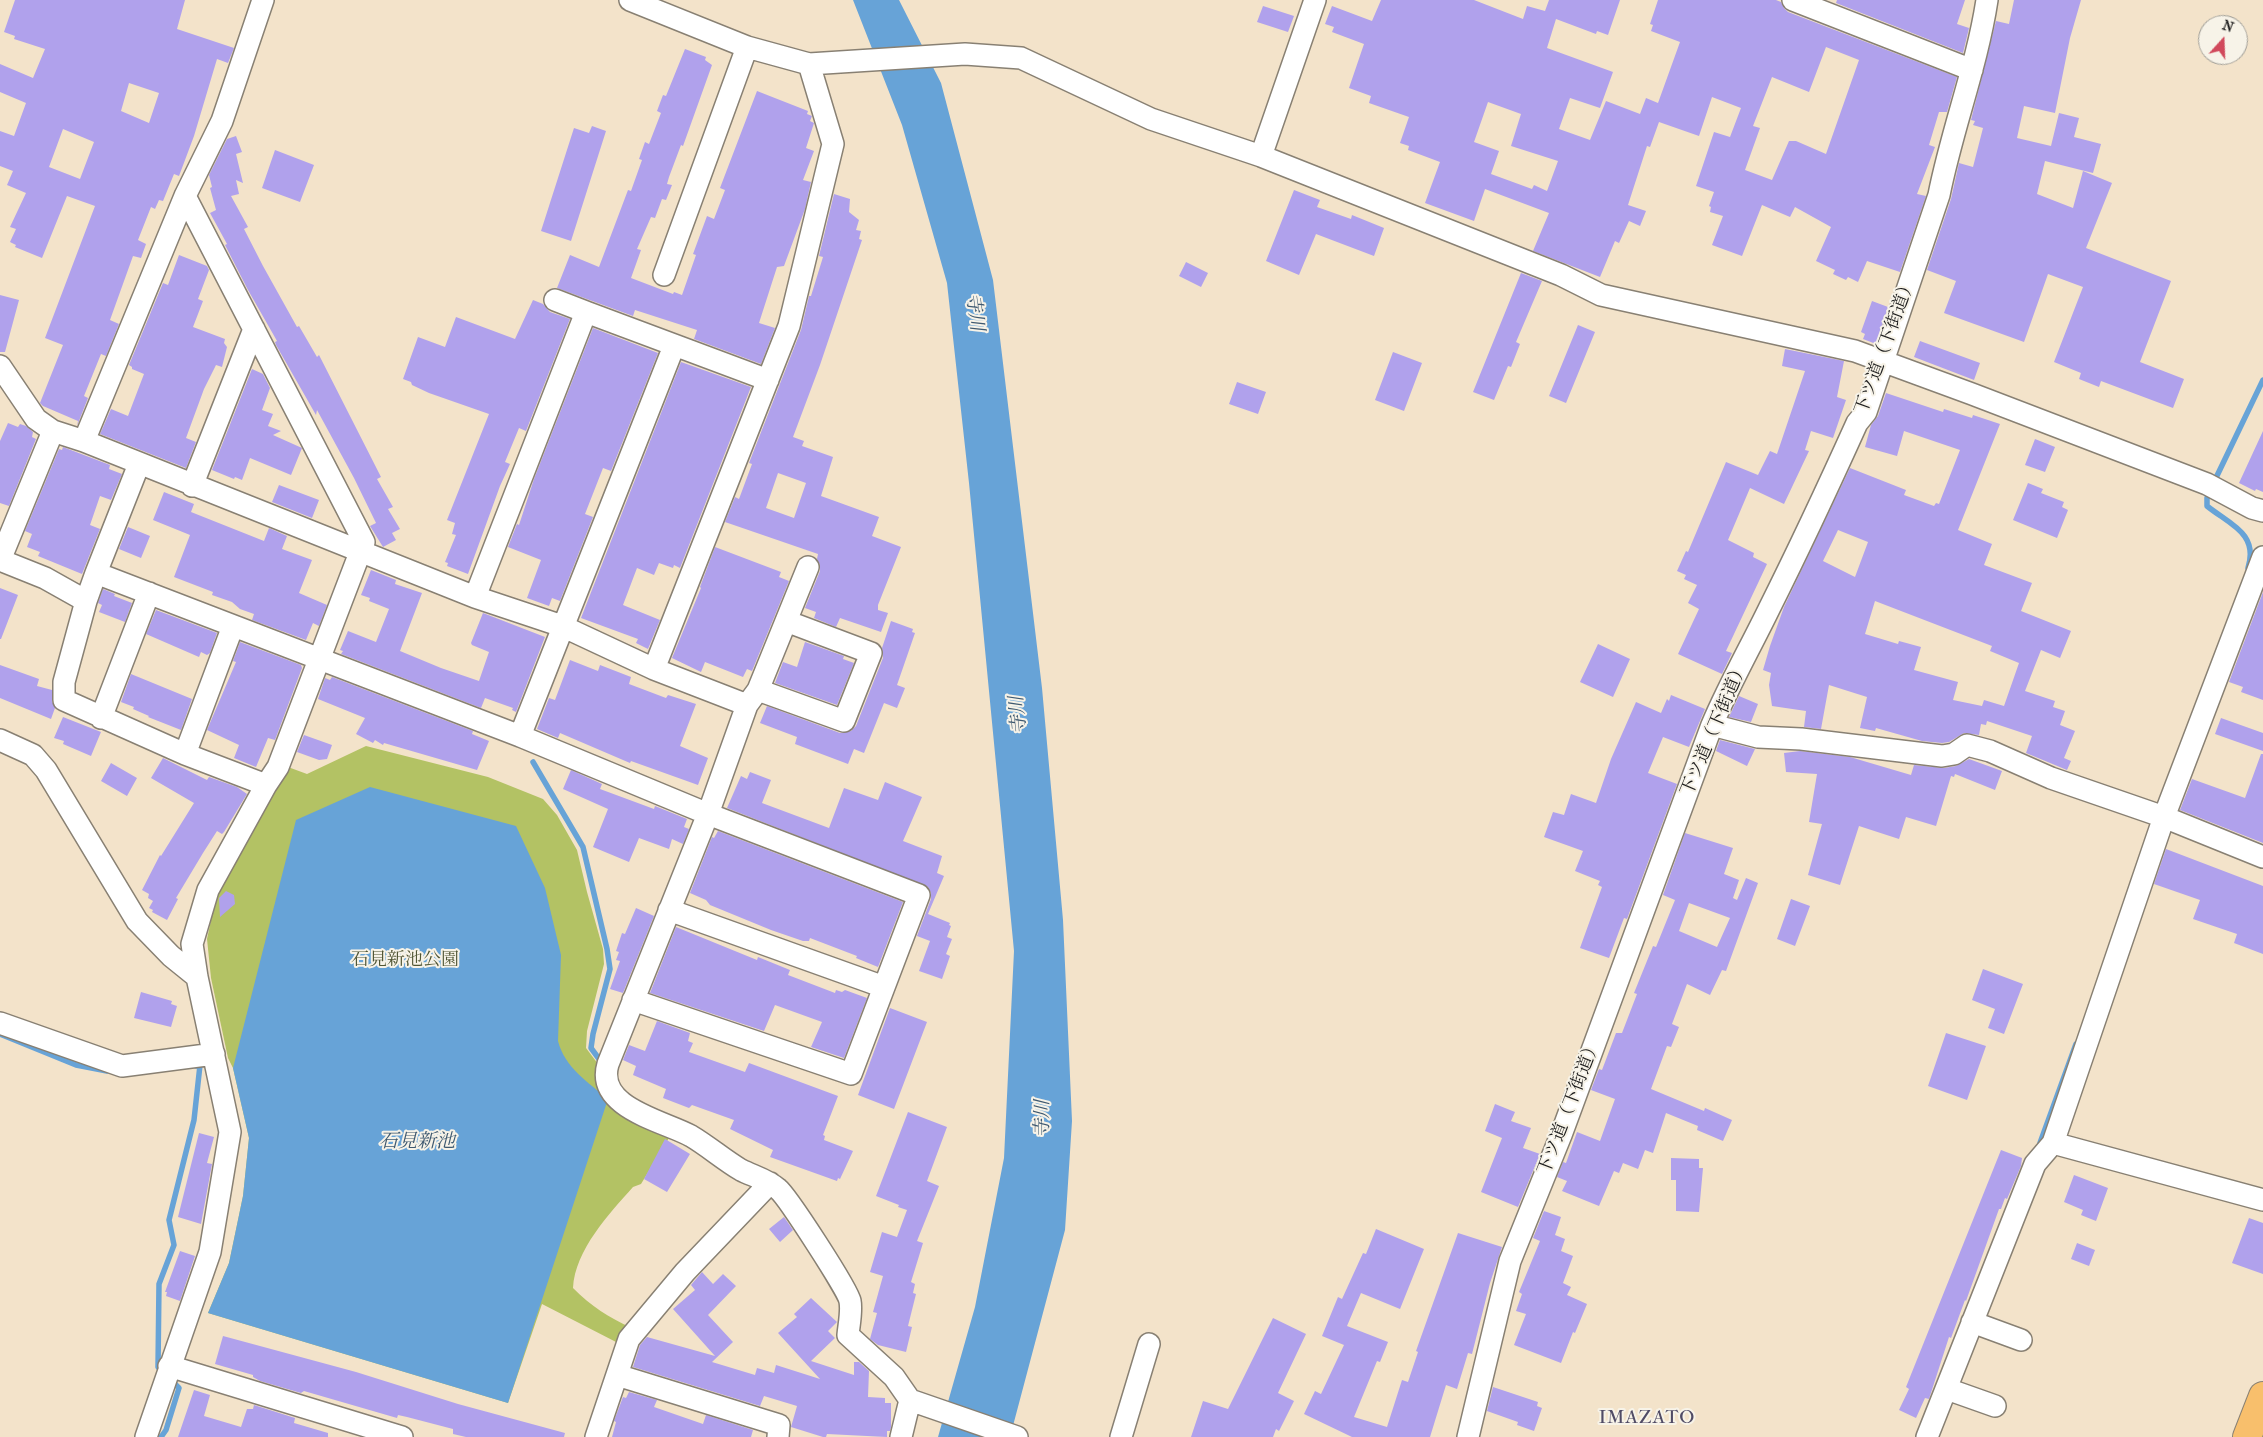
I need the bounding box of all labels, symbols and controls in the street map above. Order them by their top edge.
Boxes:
north arrow [2198,15,2248,65]
text: N [2220,17,2236,36]
street label: 下ツ道（下街道） [1851,275,1921,417]
water label: 寺川 [960,292,988,332]
street label: 下ツ道（下街道） [1677,659,1753,799]
water label: 寺川 [1006,695,1032,735]
park label: 石見新池公園 [351,950,459,972]
street label: 下ツ道（下街道） [1534,1036,1606,1178]
water label: 寺川 [1032,1100,1054,1138]
water label: 石見新池 [379,1131,455,1153]
district label: IMAZATO [1598,1407,1696,1429]

